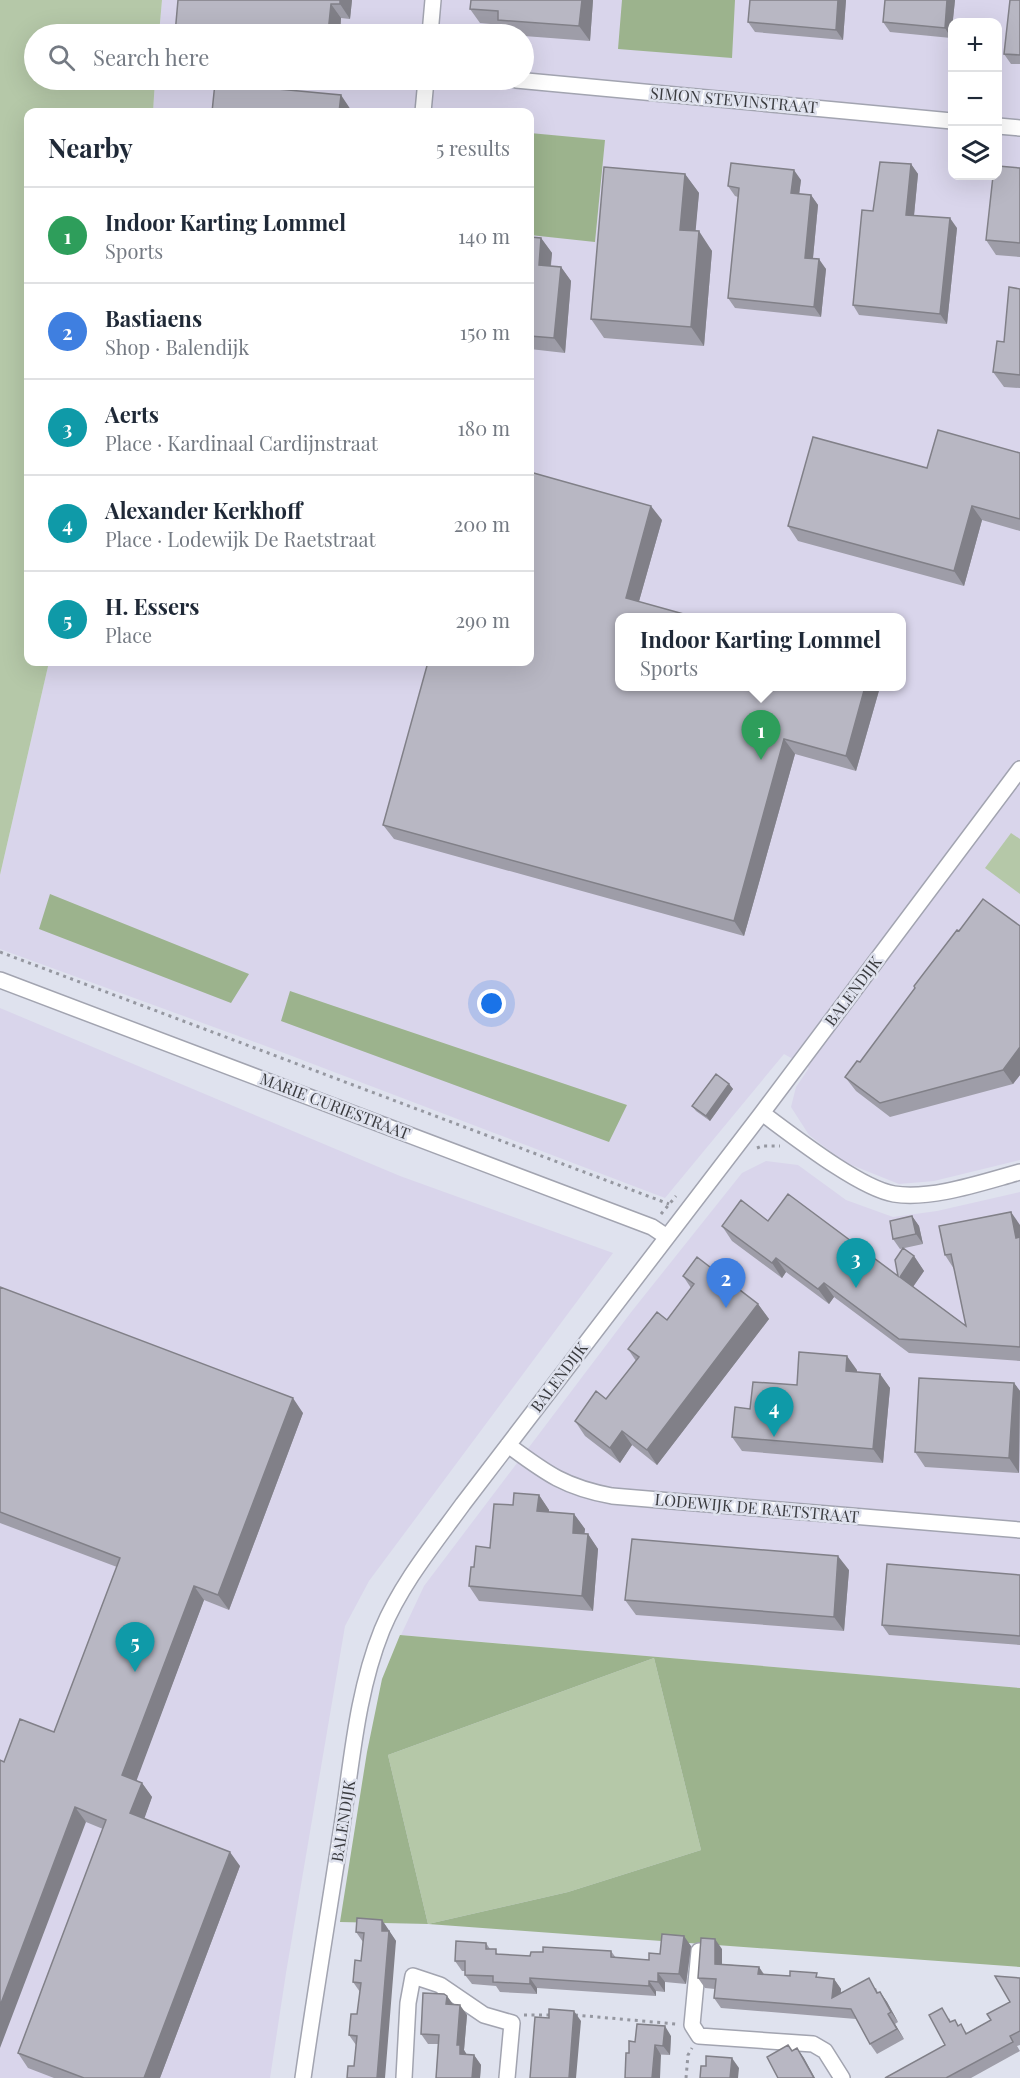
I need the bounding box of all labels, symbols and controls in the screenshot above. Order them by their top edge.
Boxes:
map controls [948,18,1002,180]
button: + [948,18,1002,72]
search box [24,24,534,90]
icon: search [45,41,78,74]
text: Search here [93,42,209,72]
button: − [948,72,1002,126]
street label: SIMON STEVINSTRAAT [649,82,819,117]
button: layers [948,126,1002,180]
text: Nearby [48,130,133,165]
text: 5 results [436,134,510,161]
text: Indoor Karting Lommel [105,207,346,237]
text: 1 [64,222,71,249]
text: 140 m [458,222,510,249]
text: Sports [105,237,163,264]
text: Bastiaens [105,303,202,333]
text: 2 [62,318,73,345]
text: 150 m [460,318,510,345]
text: Shop · Balendijk [105,333,249,360]
text: Aerts [105,399,159,429]
text: 3 [63,414,72,441]
text: 180 m [457,414,510,441]
text: Place · Kardinaal Cardijnstraat [105,429,378,456]
text: Alexander Kerkhoff [105,495,302,525]
text: 4 [62,510,73,537]
text: 200 m [454,510,510,537]
text: Place · Lodewijk De Raetstraat [105,525,376,552]
text: H. Essers [105,591,199,621]
text: 5 [63,606,72,633]
text: 290 m [456,606,510,633]
popup [615,613,906,691]
text: Place [105,621,152,648]
text: Indoor Karting Lommel [640,624,881,654]
text: Sports [640,654,698,681]
pin: 1 [742,710,780,760]
street label: BALENDIJK [819,951,886,1030]
your location [477,989,506,1018]
street label: MARIE CURIESTRAAT [257,1067,413,1144]
pin: 3 [836,1238,876,1288]
pin: 2 [706,1258,746,1308]
street label: BALENDIJK [525,1337,592,1416]
pin: 4 [754,1388,794,1437]
street label: LODEWIJK DE RAETSTRAAT [654,1488,860,1527]
pin: 5 [116,1622,154,1672]
street label: BALENDIJK [326,1778,359,1863]

